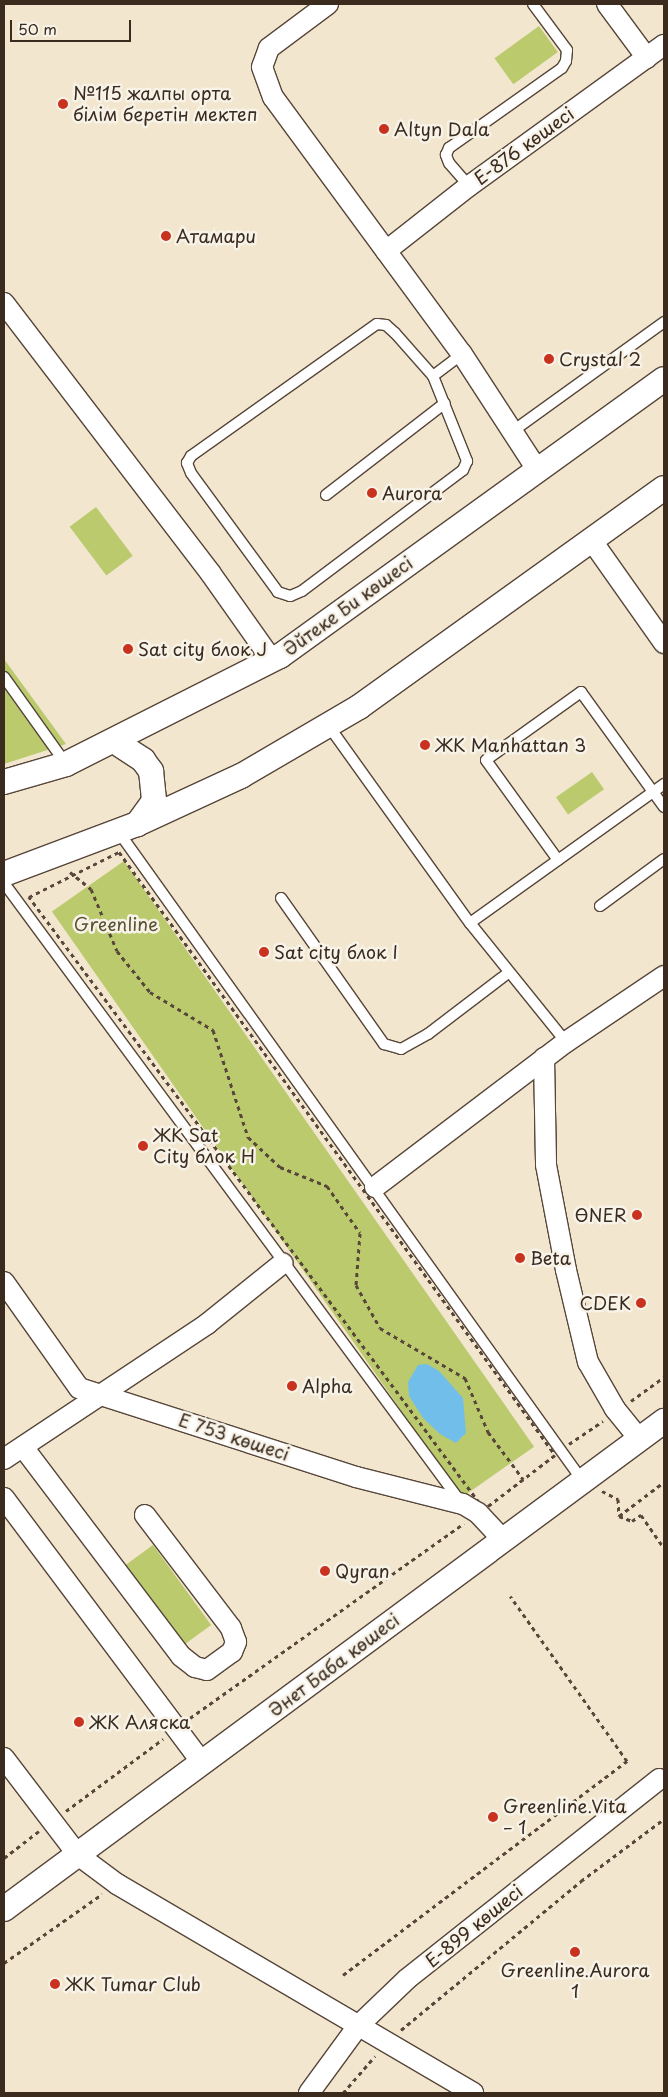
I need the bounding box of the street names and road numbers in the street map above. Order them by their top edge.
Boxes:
street label: Е-876 көшесі [470,103,578,189]
street label: Әйтеке Би көшесі [278,551,418,661]
street label: Е 753 көшесі [175,1409,293,1465]
street label: Әнет Баба көшесі [264,1608,404,1722]
street label: Е-899 көшесі [421,1880,527,1972]

